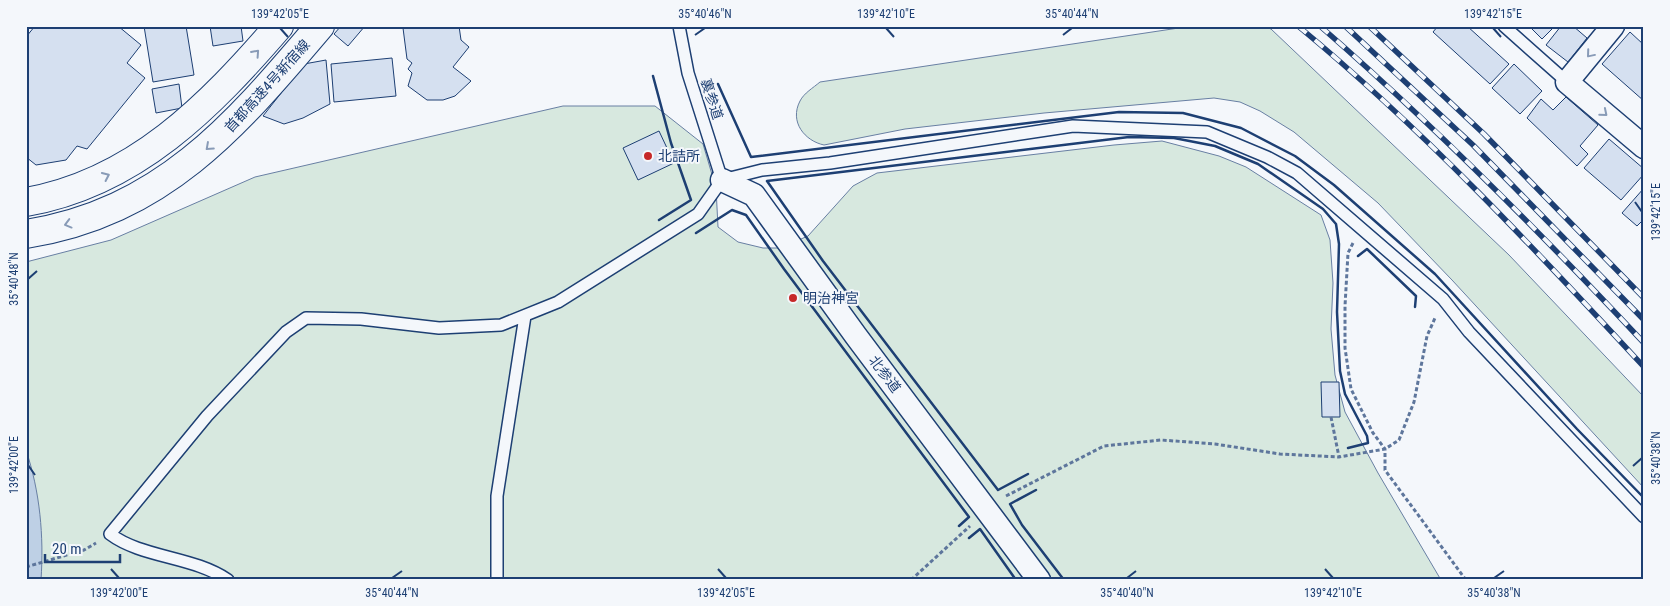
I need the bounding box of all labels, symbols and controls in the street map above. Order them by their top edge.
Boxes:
text: 139°42'05"E [251,7,309,21]
text: 35°40'46"N [678,7,732,21]
text: 139°42'10"E [857,7,915,21]
text: 35°40'44"N [1045,7,1099,21]
text: 139°42'15"E [1464,7,1522,21]
street label: 首都高速4号新宿線 [221,36,313,136]
one-way arrow [1587,48,1596,57]
one-way arrow [250,49,259,58]
street label: 裏参道 [698,77,726,121]
one-way arrow [1598,108,1607,116]
one-way arrow [205,141,214,150]
place label: 北詰所 [658,148,700,164]
marker: 北詰所 [642,150,654,162]
one-way arrow [101,172,110,183]
text: 139°42'15"E [1649,183,1663,241]
one-way arrow [64,219,72,229]
text: 35°40'48"N [7,252,21,306]
place label: 明治神宮 [803,290,859,306]
marker: 明治神宮 [787,292,799,304]
street label: 北参道 [866,352,904,396]
text: 35°40'38"N [1649,431,1663,485]
text: 139°42'00"E [7,436,21,494]
scale bar [45,531,120,563]
text: 20 m [52,540,82,558]
text: 139°42'00"E [90,586,148,600]
text: 35°40'44"N [365,586,419,600]
text: 139°42'05"E [697,586,755,600]
text: 35°40'40"N [1100,586,1154,600]
text: 139°42'10"E [1304,586,1362,600]
text: 35°40'38"N [1467,586,1521,600]

